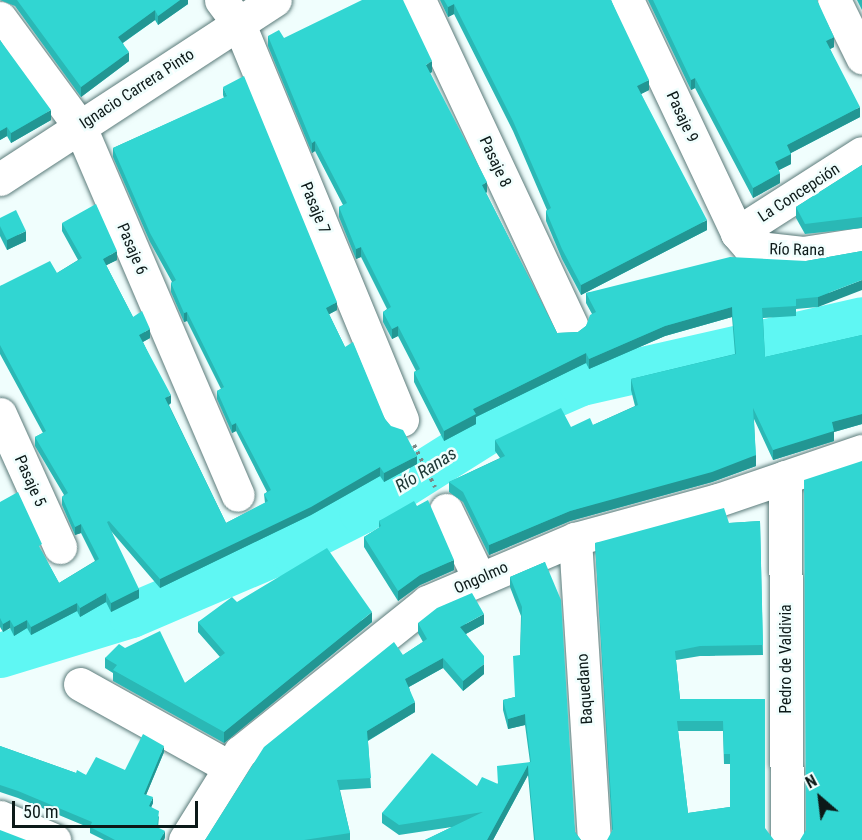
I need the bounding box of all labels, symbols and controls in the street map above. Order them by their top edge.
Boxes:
street label: Ignacio Carrera Pinto [76,45,198,133]
street label: Pasaje 9 [662,88,702,146]
street label: Pasaje 8 [475,133,515,191]
street label: La Concepción [755,160,843,226]
street label: Pasaje 7 [296,179,334,237]
street label: Pasaje 6 [113,220,151,278]
street label: Río Rana [769,240,825,260]
water label: Río Ranas [391,443,461,497]
street label: Pasaje 5 [10,452,50,510]
street label: Ongolmo [451,558,511,598]
street label: Pedro de Valdivia [776,604,796,714]
street label: Baquedano [573,653,597,725]
north arrow [790,768,850,828]
text: N [803,771,820,792]
scale bar [15,789,201,827]
text: 50 m [23,801,58,822]

